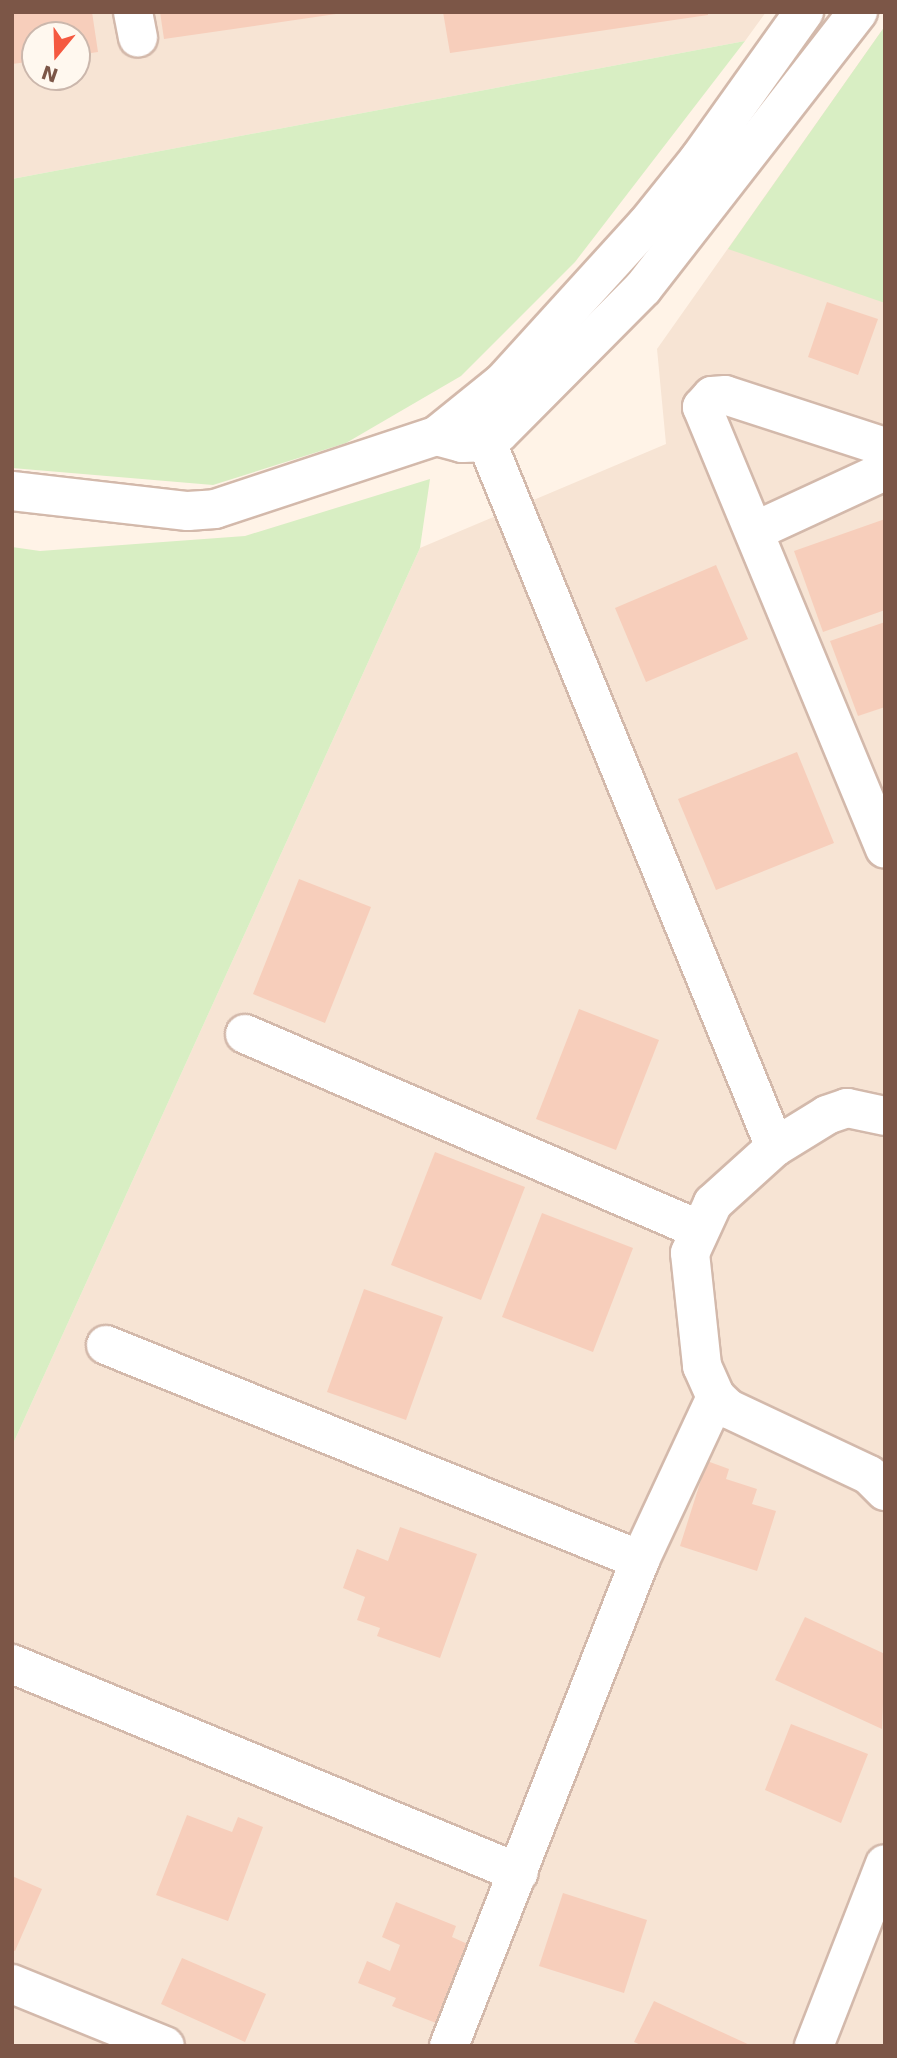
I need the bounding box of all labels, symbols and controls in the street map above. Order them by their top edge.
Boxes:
north arrow [21,21,91,91]
text: N [39,61,61,87]

